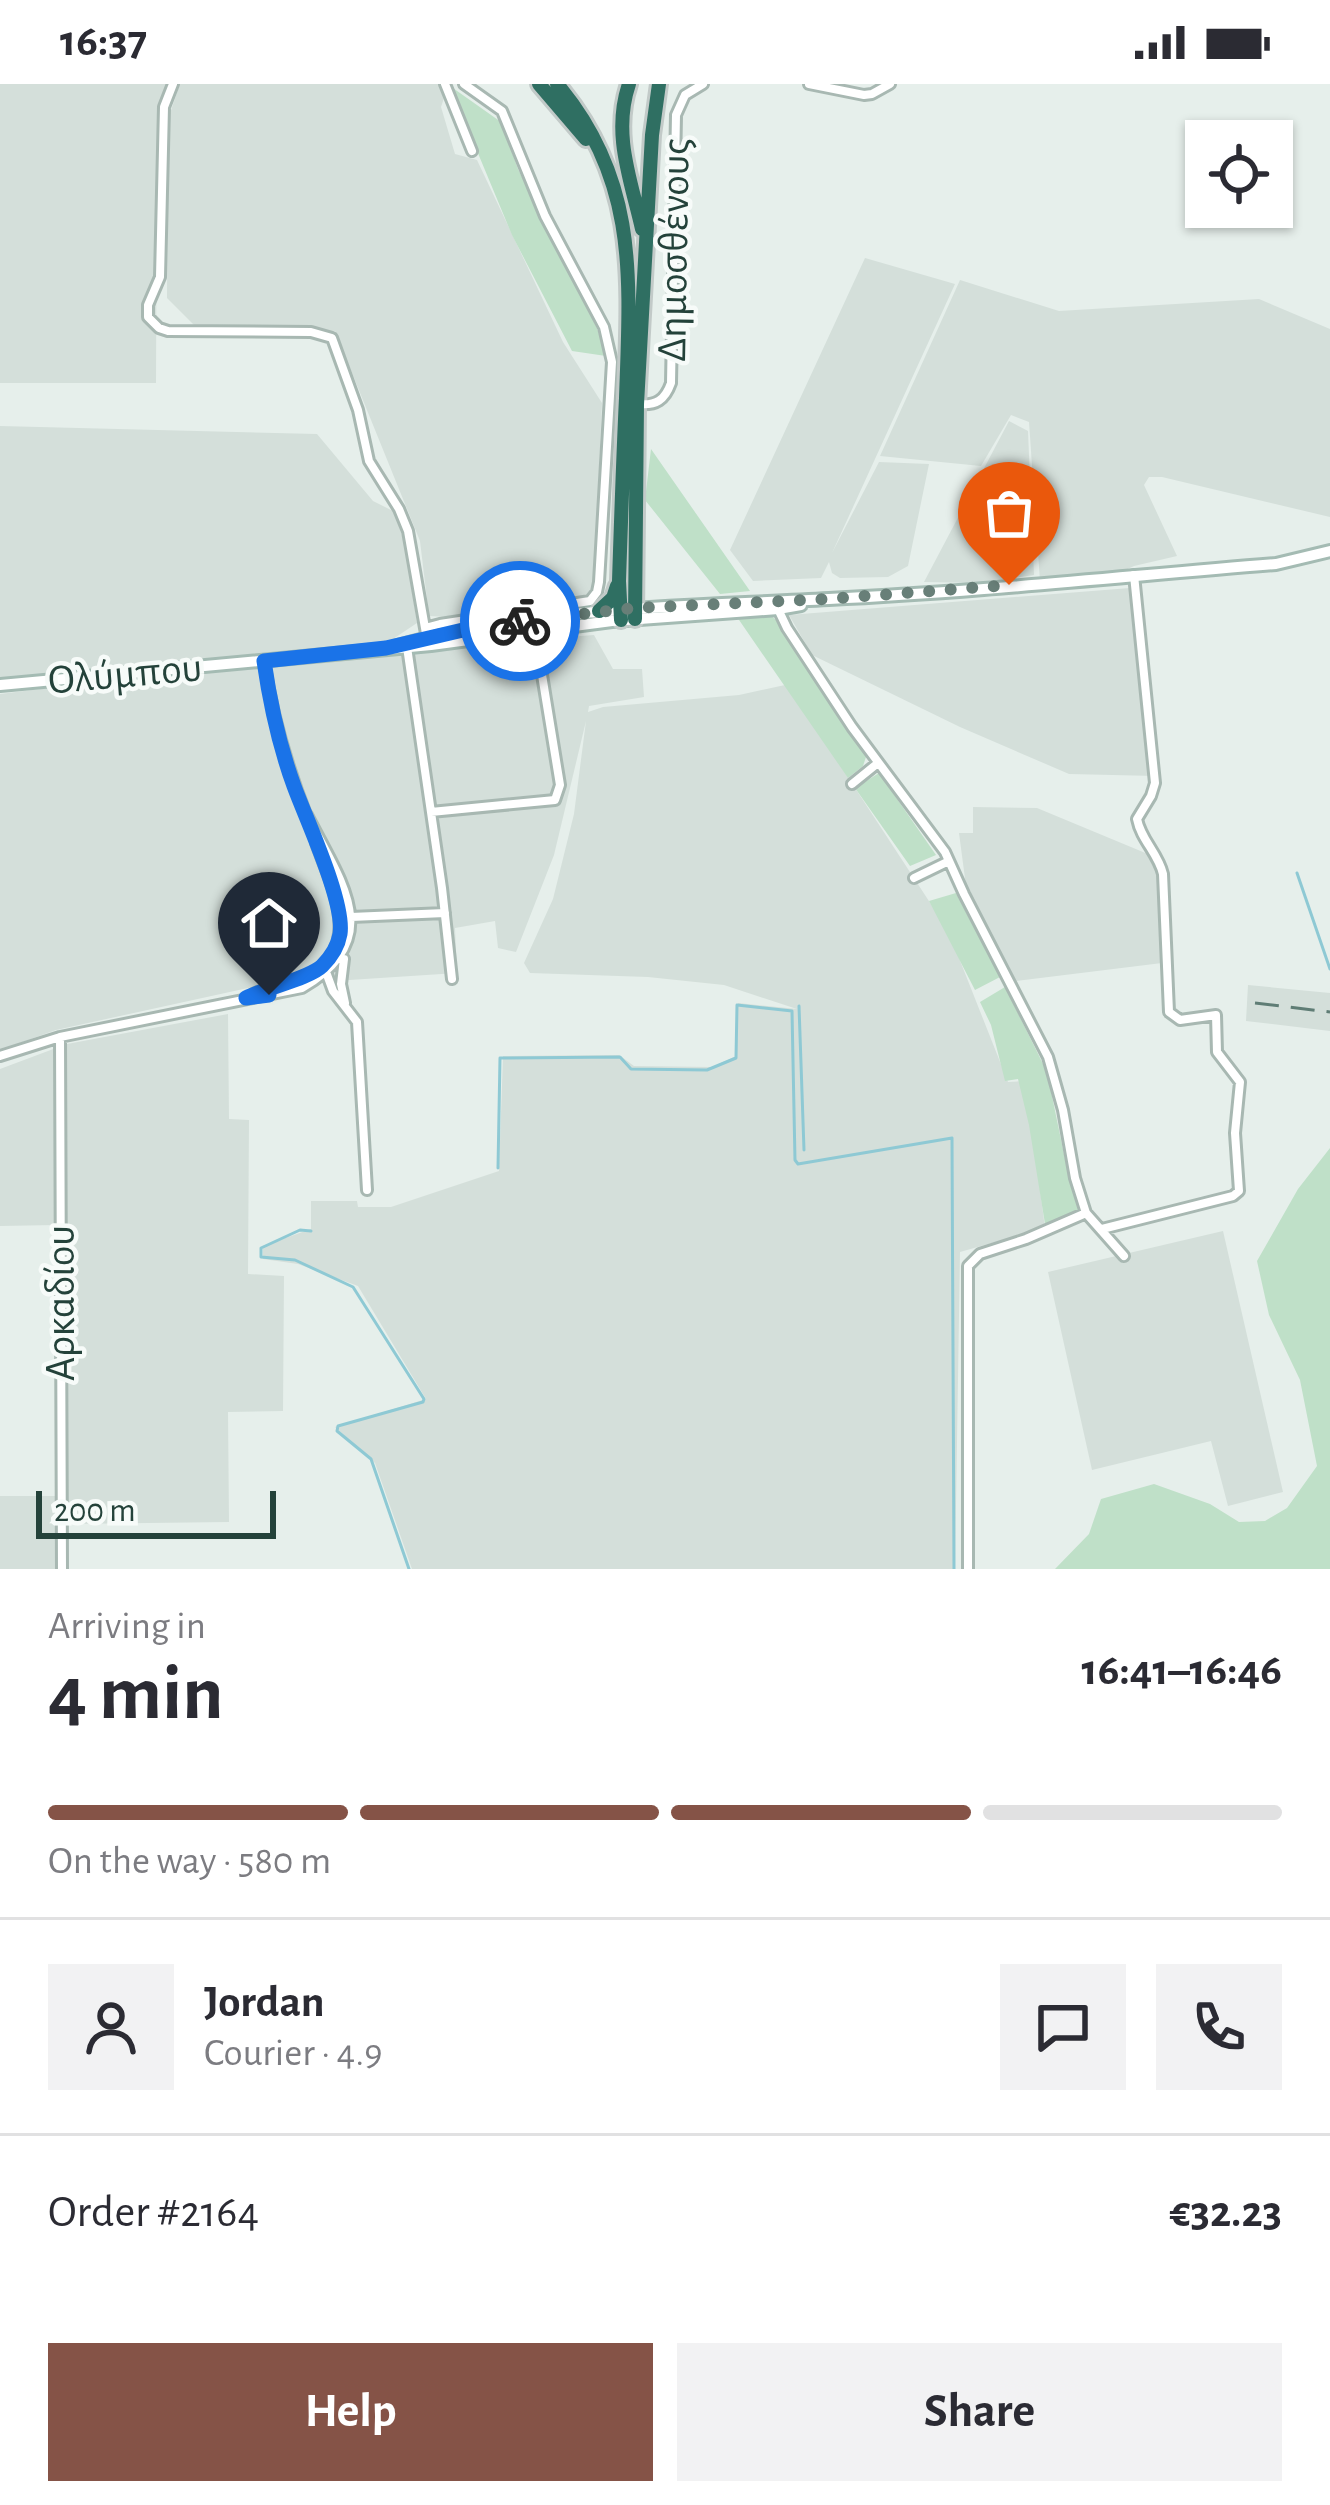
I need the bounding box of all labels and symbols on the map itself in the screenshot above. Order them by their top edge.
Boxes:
street label: Δημοσθένους [651,138,697,362]
pin [958,462,1060,585]
courier [460,561,580,681]
street label: Ολύμπου [46,646,204,702]
pin [218,872,320,995]
street label: Αρκαδίου [40,1225,82,1381]
scale bar [36,1485,276,1538]

